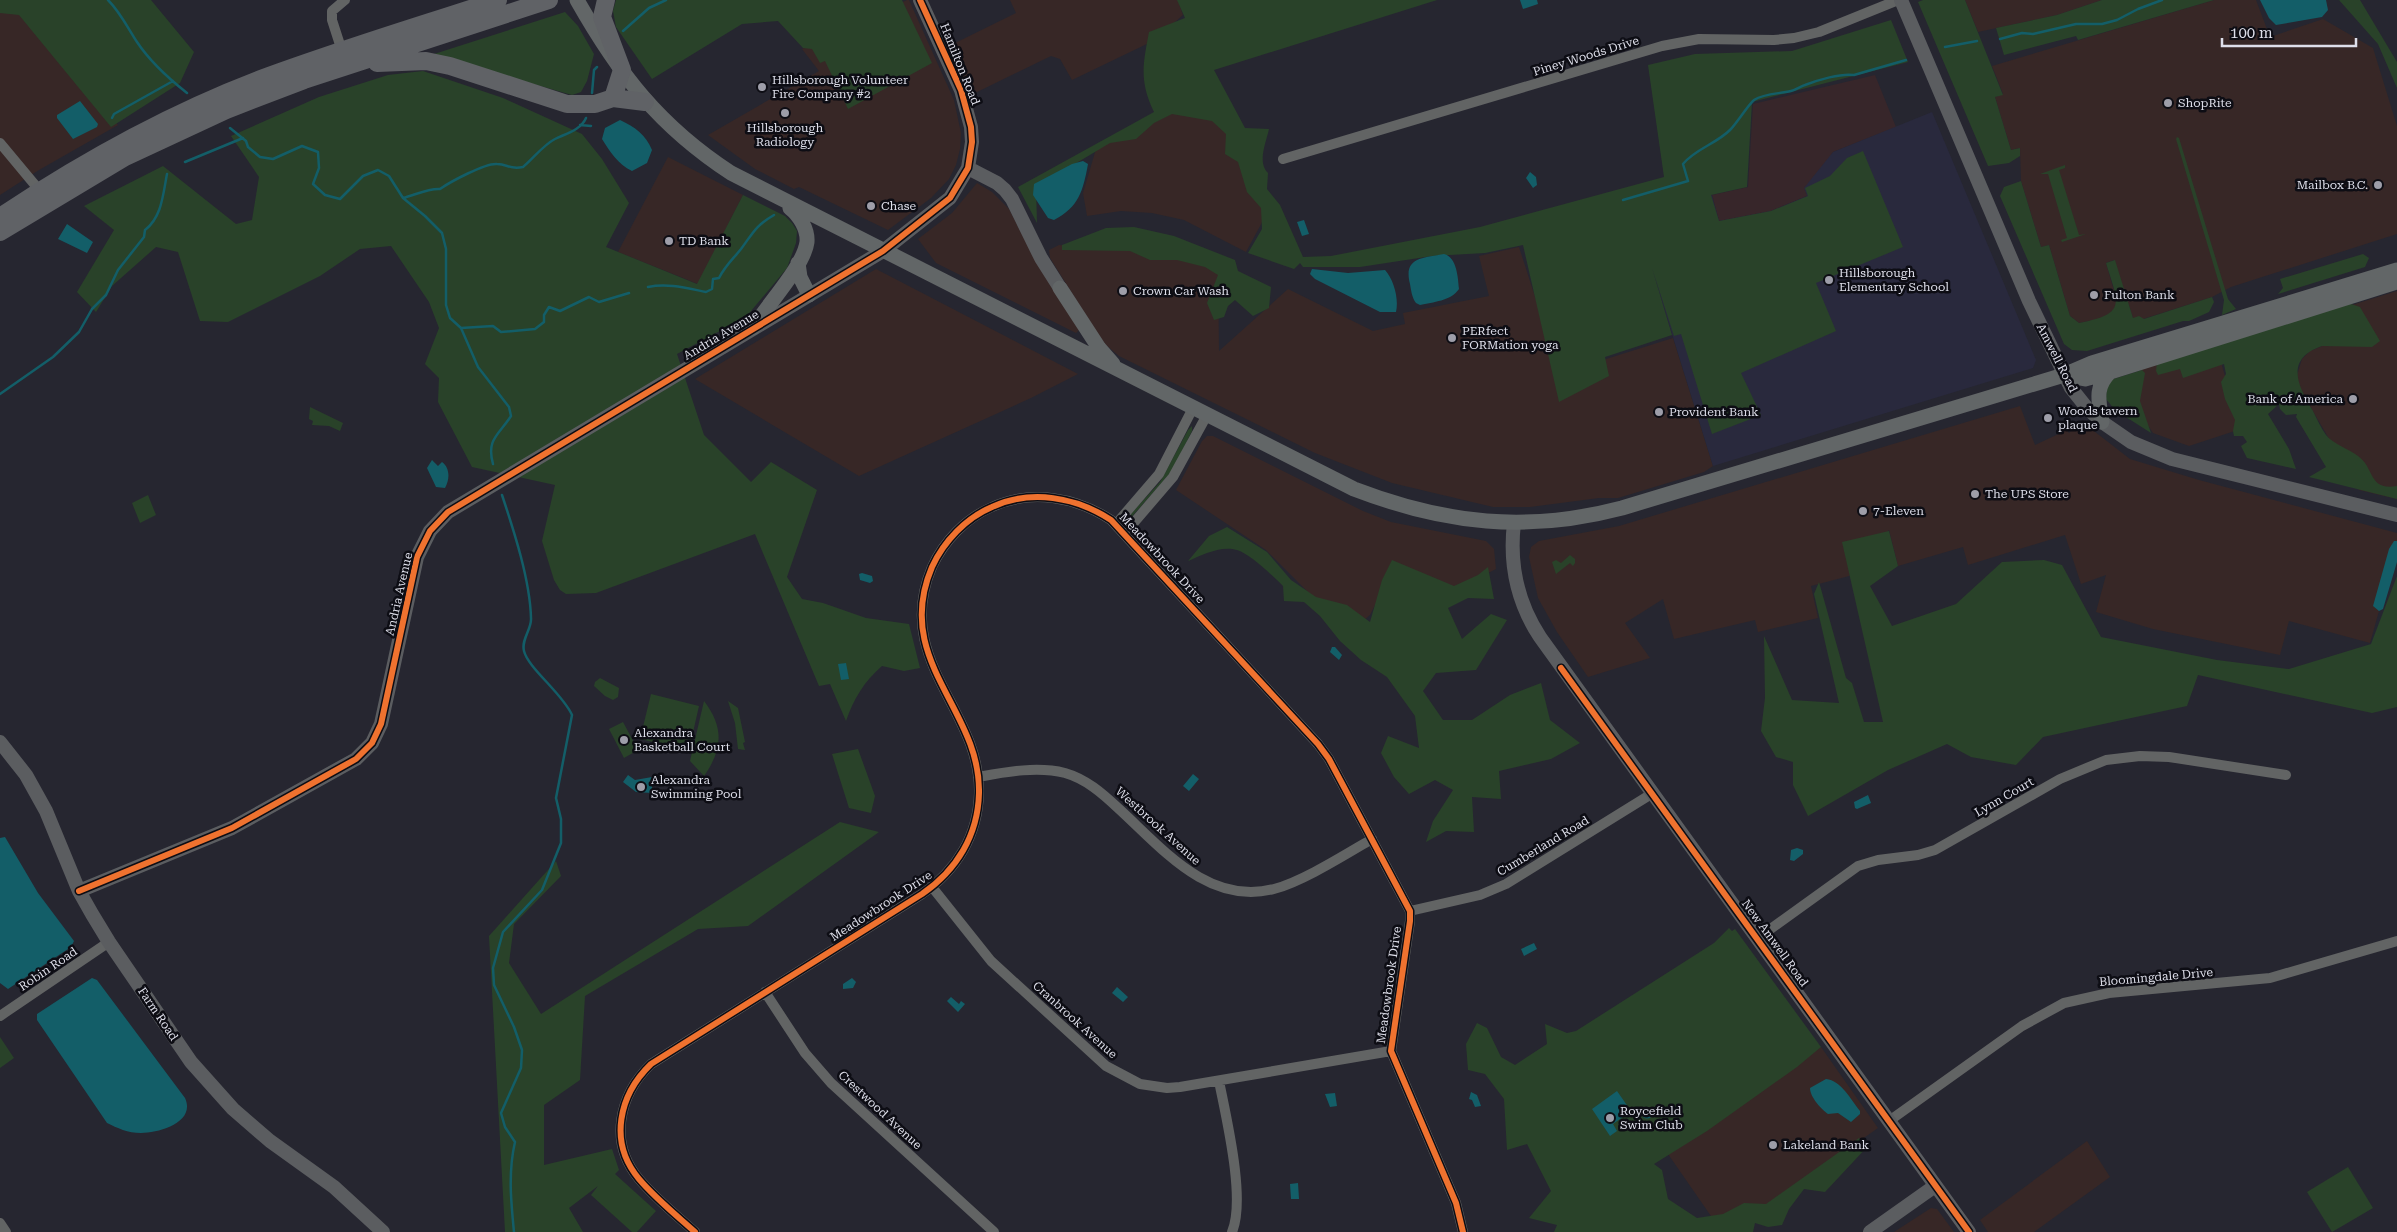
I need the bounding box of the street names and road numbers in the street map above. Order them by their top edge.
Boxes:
street label: Hamilton Road [937,21,983,107]
street label: Piney Woods Drive [1531,33,1641,79]
street label: Andria Avenue [681,307,761,363]
street label: Amwell Road [2034,321,2080,395]
street label: Meadowbrook Drive [1117,510,1208,606]
street label: Andria Avenue [383,551,415,637]
street label: Lynn Court [1972,774,2037,820]
street label: Westbrook Avenue [1113,784,1204,868]
street label: Cumberland Road [1495,813,1592,879]
street label: Meadowbrook Drive [828,868,935,944]
street label: New Amwell Road [1739,897,1811,990]
street label: Meadowbrook Drive [1374,925,1404,1045]
street label: Robin Road [16,944,80,994]
street label: Bloomingdale Drive [2098,965,2214,989]
street label: Cranbrook Avenue [1030,978,1120,1062]
street label: Farm Road [135,985,181,1044]
street label: Crestwood Avenue [836,1068,925,1152]

